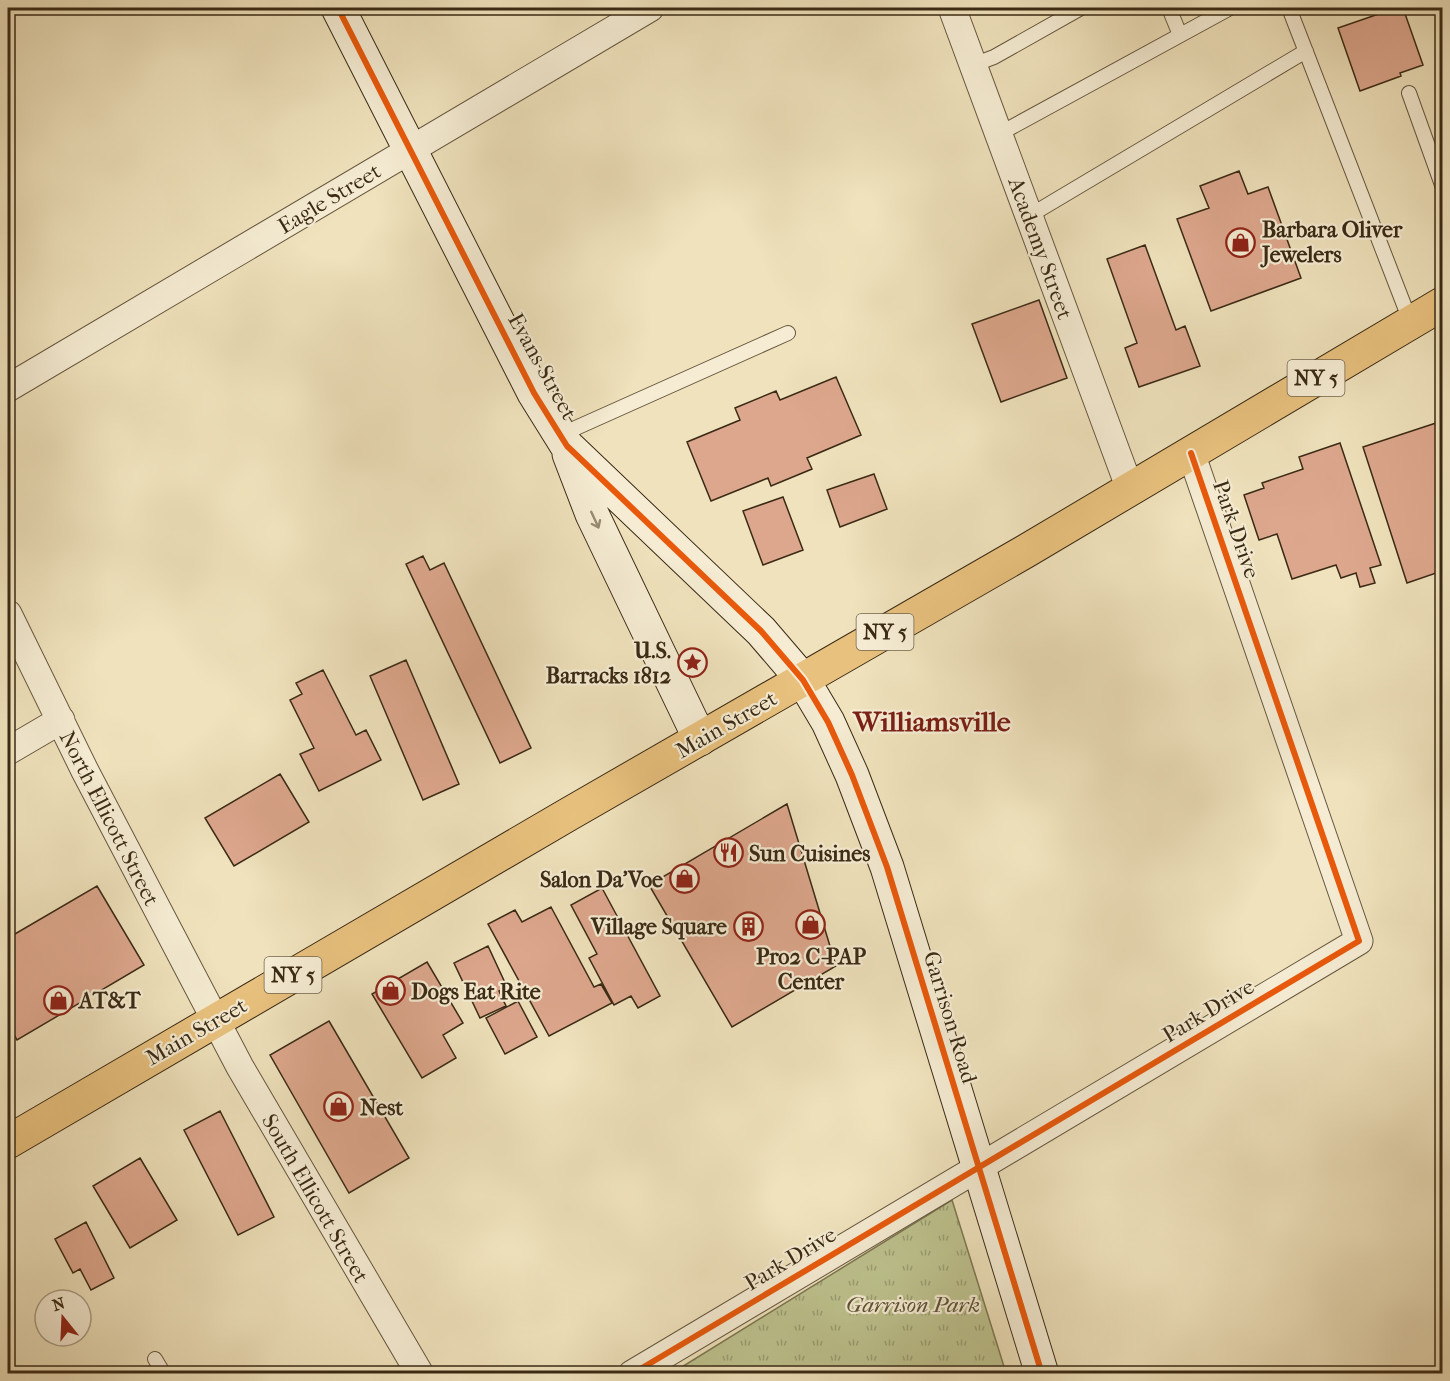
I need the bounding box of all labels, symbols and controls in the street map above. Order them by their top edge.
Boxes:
street label: Eagle Street [274,158,386,240]
street label: Academy Street [1002,173,1078,323]
place label: Barbara Oliver Jewelers [1260,217,1403,268]
shop icon: Barbara Oliver Jewelers [1225,226,1257,258]
street label: Evans Street [502,309,582,424]
road number: NY 5 [1288,360,1344,396]
street label: Park Drive [1207,477,1265,582]
one-way arrow [590,511,602,529]
road number: NY 5 [856,614,914,650]
place label: U.S. Barracks 1812 [546,638,671,689]
place icon: U.S. Barracks 1812 [676,647,708,679]
street label: Main Street [671,685,782,764]
district label: Williamsville [852,705,1011,738]
street label: North Ellicott Street [54,727,165,910]
restaurant icon: Sun Cuisines [712,837,744,869]
place label: Sun Cuisines [749,841,870,867]
shop icon: Salon Da'Voe [668,863,700,895]
place label: Salon Da'Voe [540,867,663,893]
shop icon: Pro2 C-PAP Center [795,908,827,940]
building icon: Village Square [732,910,764,942]
place label: Village Square [590,914,727,940]
place label: Pro2 C-PAP Center [756,944,867,995]
street label: Garrison Road [918,948,983,1087]
road number: NY 5 [264,957,322,993]
street label: Park Drive [1158,973,1259,1048]
shop icon: Dogs Eat Rite [374,975,406,1007]
place label: Dogs Eat Rite [411,979,541,1005]
shop icon: AT&T [42,984,74,1016]
place label: AT&T [77,988,142,1014]
street label: Main Street [141,992,252,1071]
shop icon: Nest [323,1091,355,1123]
place label: Nest [360,1095,404,1121]
street label: South Ellicott Street [256,1109,374,1288]
street label: Park Drive [740,1221,841,1296]
north arrow [33,1288,93,1348]
park label: Garrison Park [846,1292,980,1318]
text: N [50,1293,68,1315]

